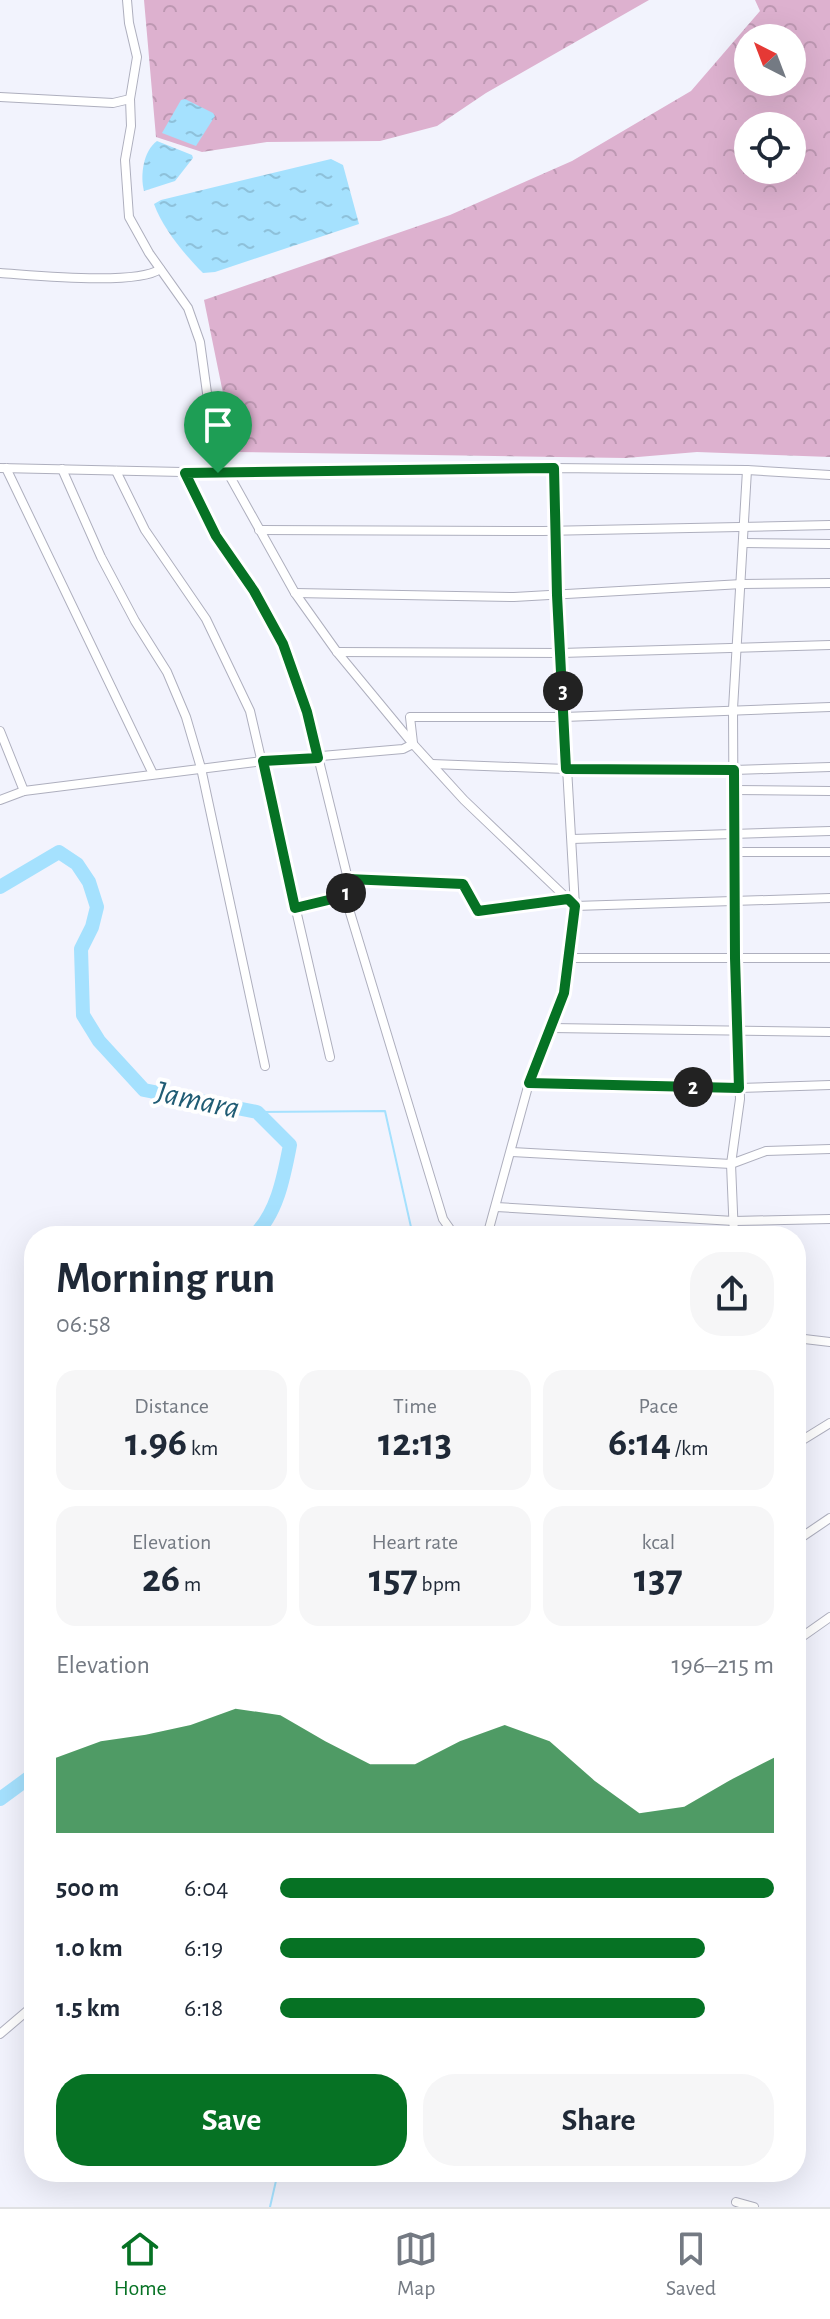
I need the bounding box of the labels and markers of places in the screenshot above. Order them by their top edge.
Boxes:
pin [184,391,252,473]
pin: 3 [543,671,583,711]
pin: 1 [326,873,366,913]
pin: 2 [673,1067,713,1107]

